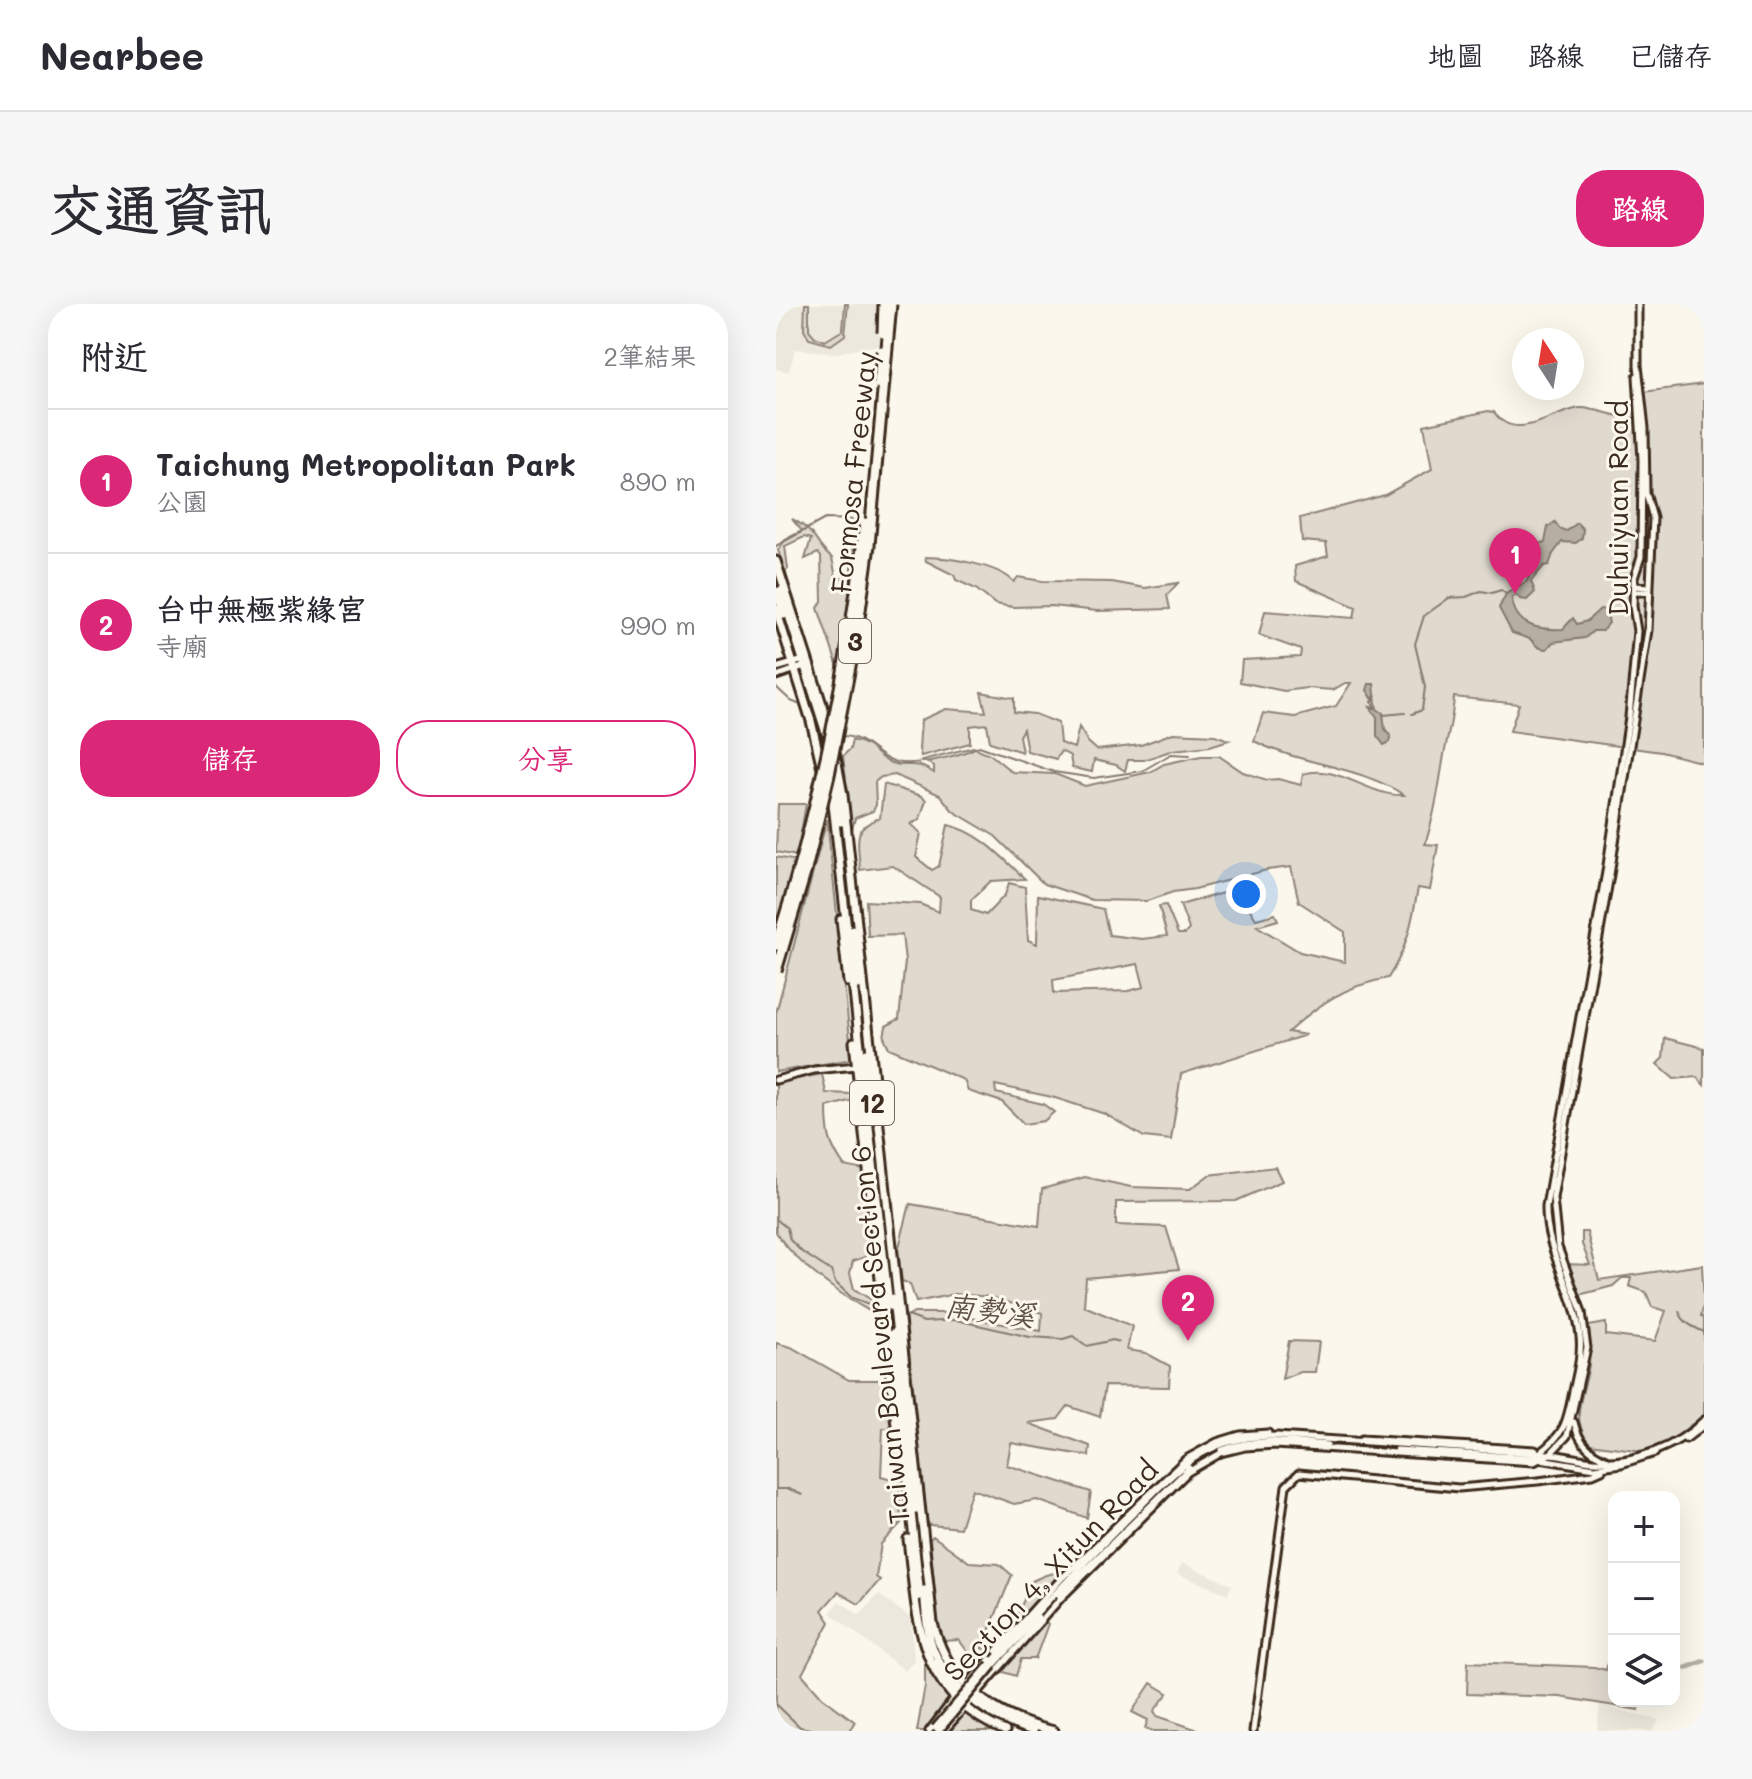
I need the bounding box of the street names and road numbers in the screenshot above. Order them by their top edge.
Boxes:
street label: Formosa Freeway [822,349,884,595]
street label: Duhuiyuan Road [1599,400,1635,616]
road number: 3 [839,619,871,663]
road number: 12 [850,1081,894,1125]
street label: Taiwan Boulevard Section 6 [841,1144,917,1526]
street label: Section 4, Xitun Road [935,1452,1165,1688]

